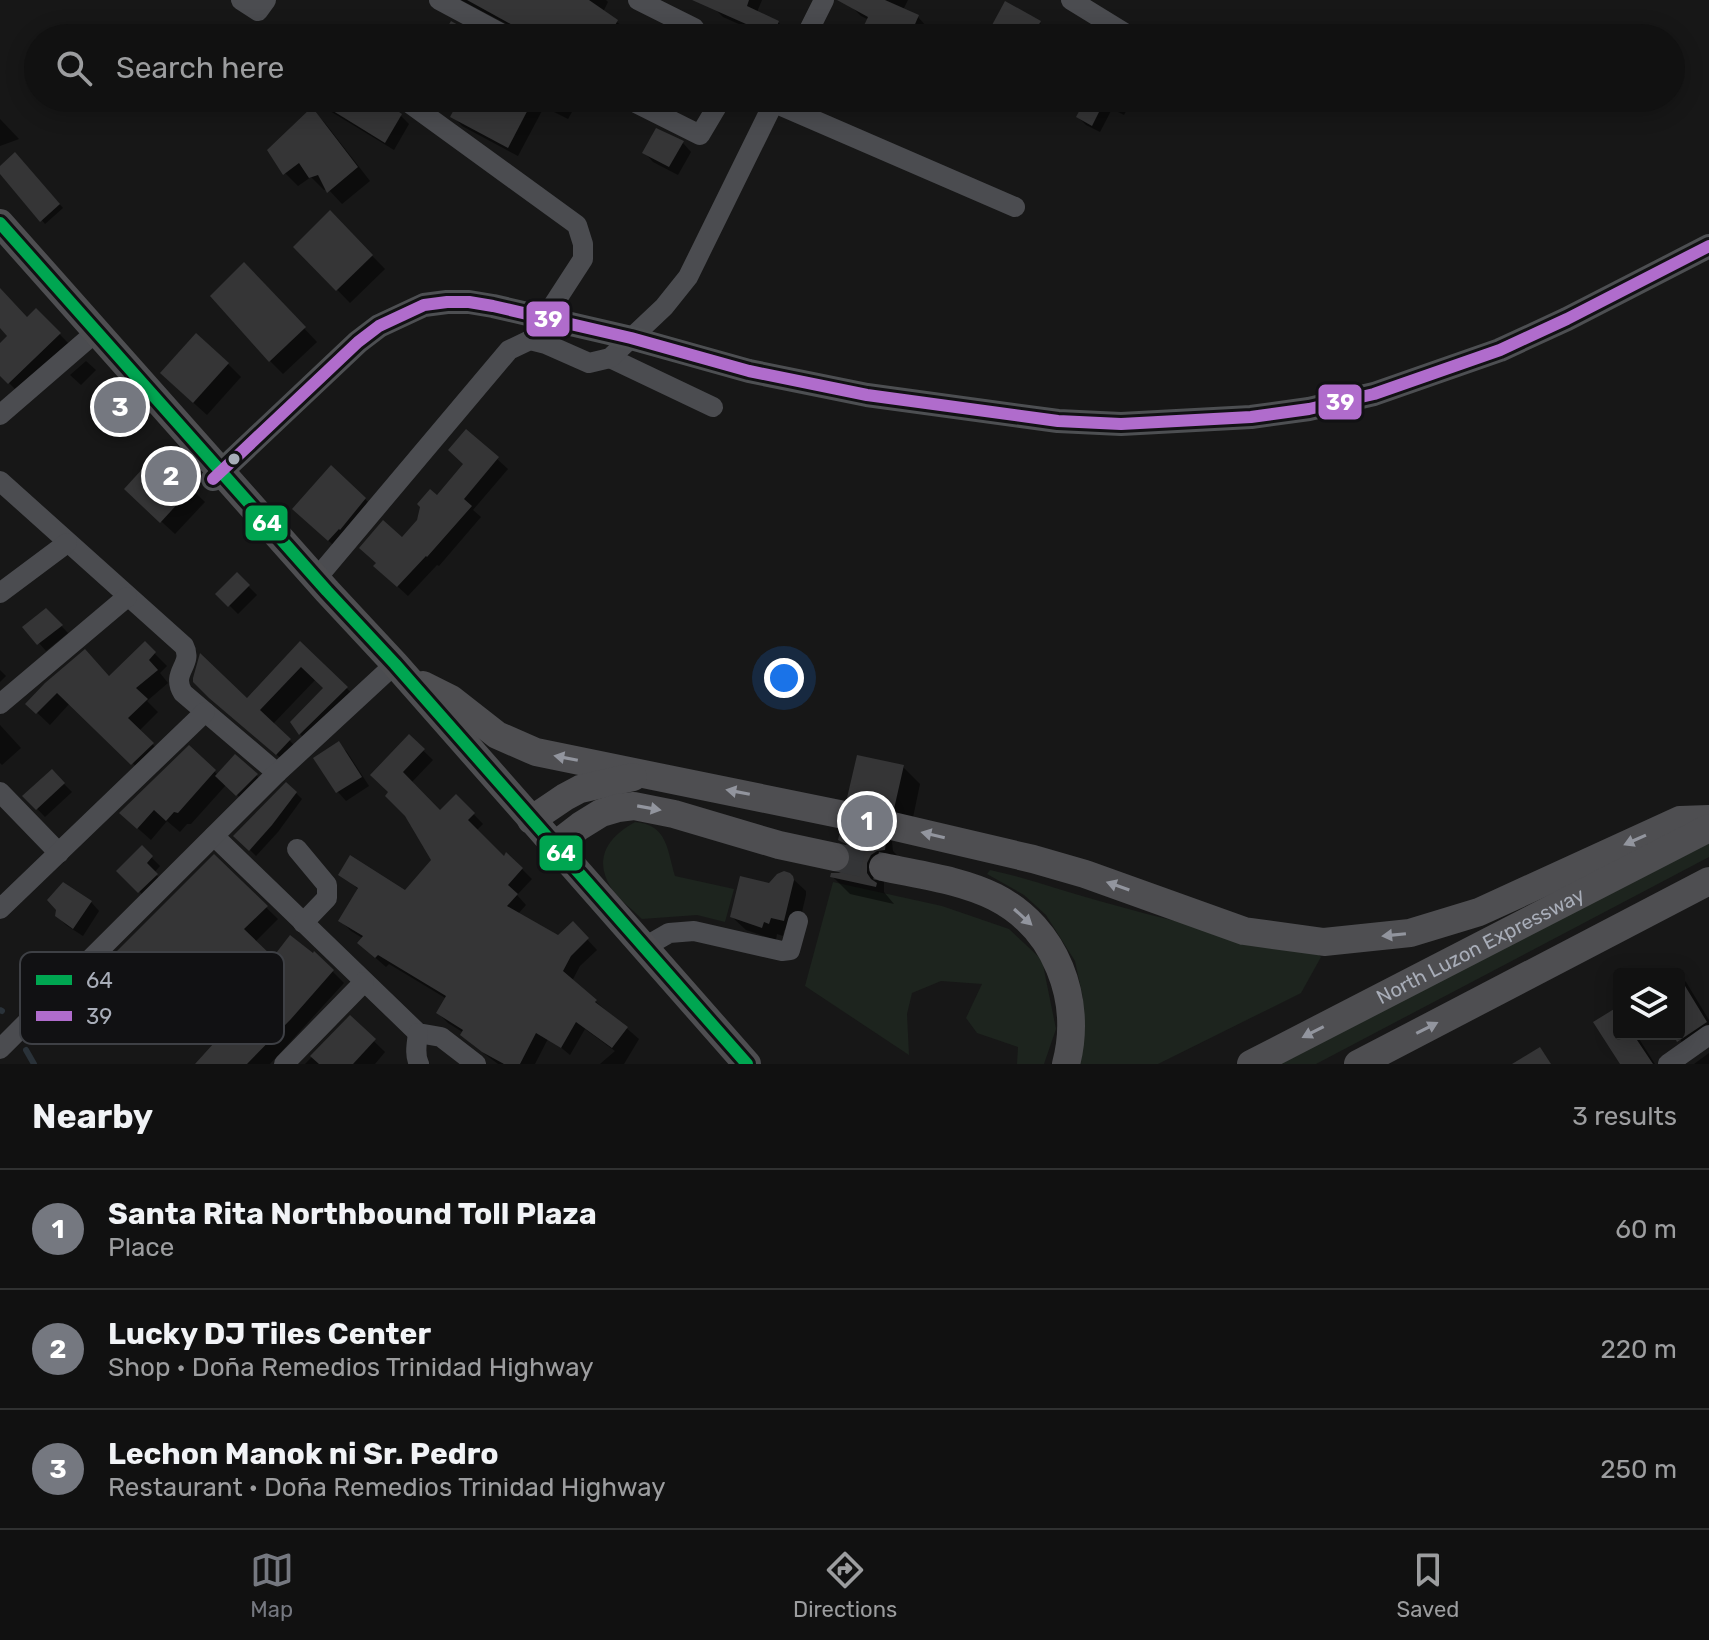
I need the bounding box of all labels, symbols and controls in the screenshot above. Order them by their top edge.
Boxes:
search box [24,24,1685,112]
icon: search [52,46,96,90]
text: Search here [116,50,284,86]
line badge: 39 [525,300,571,338]
text: 39 [534,306,562,333]
pin: 3 [94,377,146,437]
line badge: 39 [1317,383,1363,421]
text: 39 [1326,389,1354,416]
pin: 2 [145,446,197,506]
unlabelled marker [226,451,242,467]
line badge: 64 [244,504,289,542]
text: 64 [252,510,282,537]
your location [764,658,804,698]
one-way arrow [553,752,578,764]
one-way arrow [725,786,750,798]
pin: 1 [841,791,893,851]
one-way arrow [637,803,662,815]
one-way arrow [921,829,946,841]
one-way arrow [1624,833,1647,847]
line badge: 64 [538,834,584,872]
text: 64 [546,840,576,867]
one-way arrow [1106,879,1130,891]
street label: North Luzon Expressway [1372,882,1588,1009]
one-way arrow [1013,908,1032,926]
one-way arrow [1381,928,1406,941]
legend [20,952,284,1044]
text: 64 [86,967,113,994]
map controls [1613,968,1685,1040]
button: layers [1613,968,1685,1040]
text: 39 [86,1003,112,1030]
one-way arrow [1416,1021,1439,1035]
one-way arrow [1301,1026,1324,1039]
text: Nearby [32,1096,153,1137]
text: 3 results [1572,1101,1677,1132]
text: Santa Rita Northbound Toll Plaza [108,1196,597,1232]
text: 1 [52,1214,64,1245]
text: 60 m [1615,1214,1677,1245]
text: Place [108,1232,174,1263]
text: Lucky DJ Tiles Center [108,1316,431,1352]
text: 2 [50,1334,66,1365]
text: 220 m [1600,1334,1677,1365]
text: Shop · Doña Remedios Trinidad Highway [108,1352,594,1383]
text: Lechon Manok ni Sr. Pedro [108,1436,499,1472]
text: 3 [49,1454,67,1485]
text: 250 m [1600,1454,1677,1485]
text: Restaurant · Doña Remedios Trinidad Highway [108,1472,666,1503]
tab: Map [250,1548,294,1623]
tab: Directions [793,1548,897,1623]
tab: Saved [1397,1548,1459,1623]

